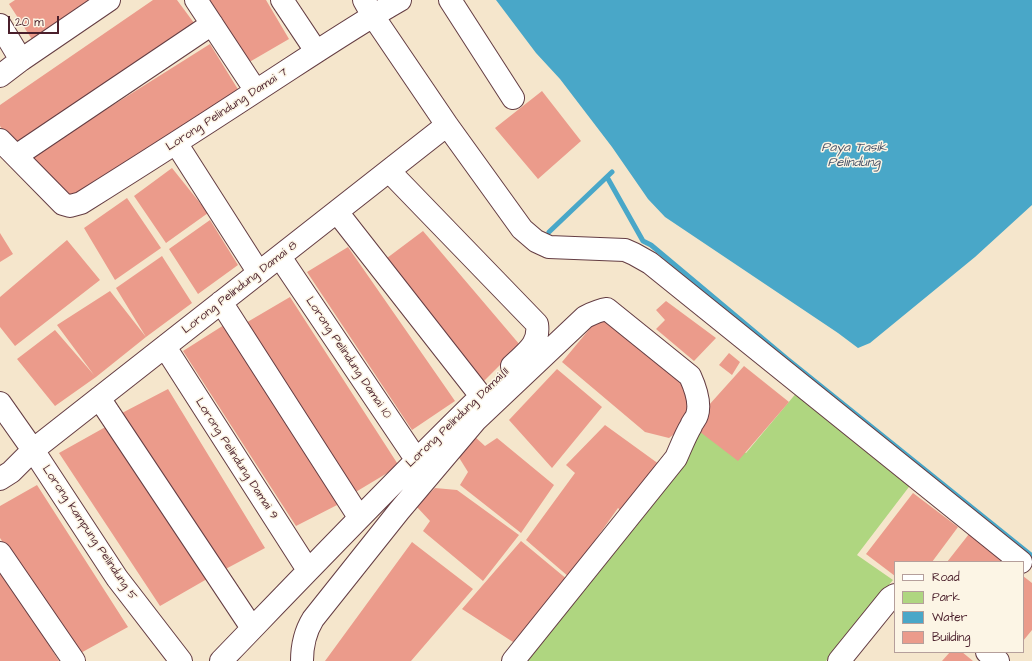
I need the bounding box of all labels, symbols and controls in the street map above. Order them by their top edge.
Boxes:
scale bar [10,8,61,34]
text: 20 m [15,14,44,31]
street label: Lorong Pelindung Damai 7 [164,65,290,155]
water label: Paya Tasik Pelindung [821,140,887,171]
street label: Lorong Pelindung Damai 8 [180,239,300,337]
street label: Lorong Pelindung Damai 10 [302,294,394,422]
street label: Lorong Pelindung Damai 11 [404,365,512,471]
street label: Lorong Pelindung Damai 9 [191,396,281,522]
street label: Lorong kampung Pelindung 5 [38,463,140,603]
legend [894,561,1024,653]
text: Road [932,569,960,586]
text: Park [932,589,960,606]
text: Water [932,609,967,626]
text: Building [932,629,970,646]

